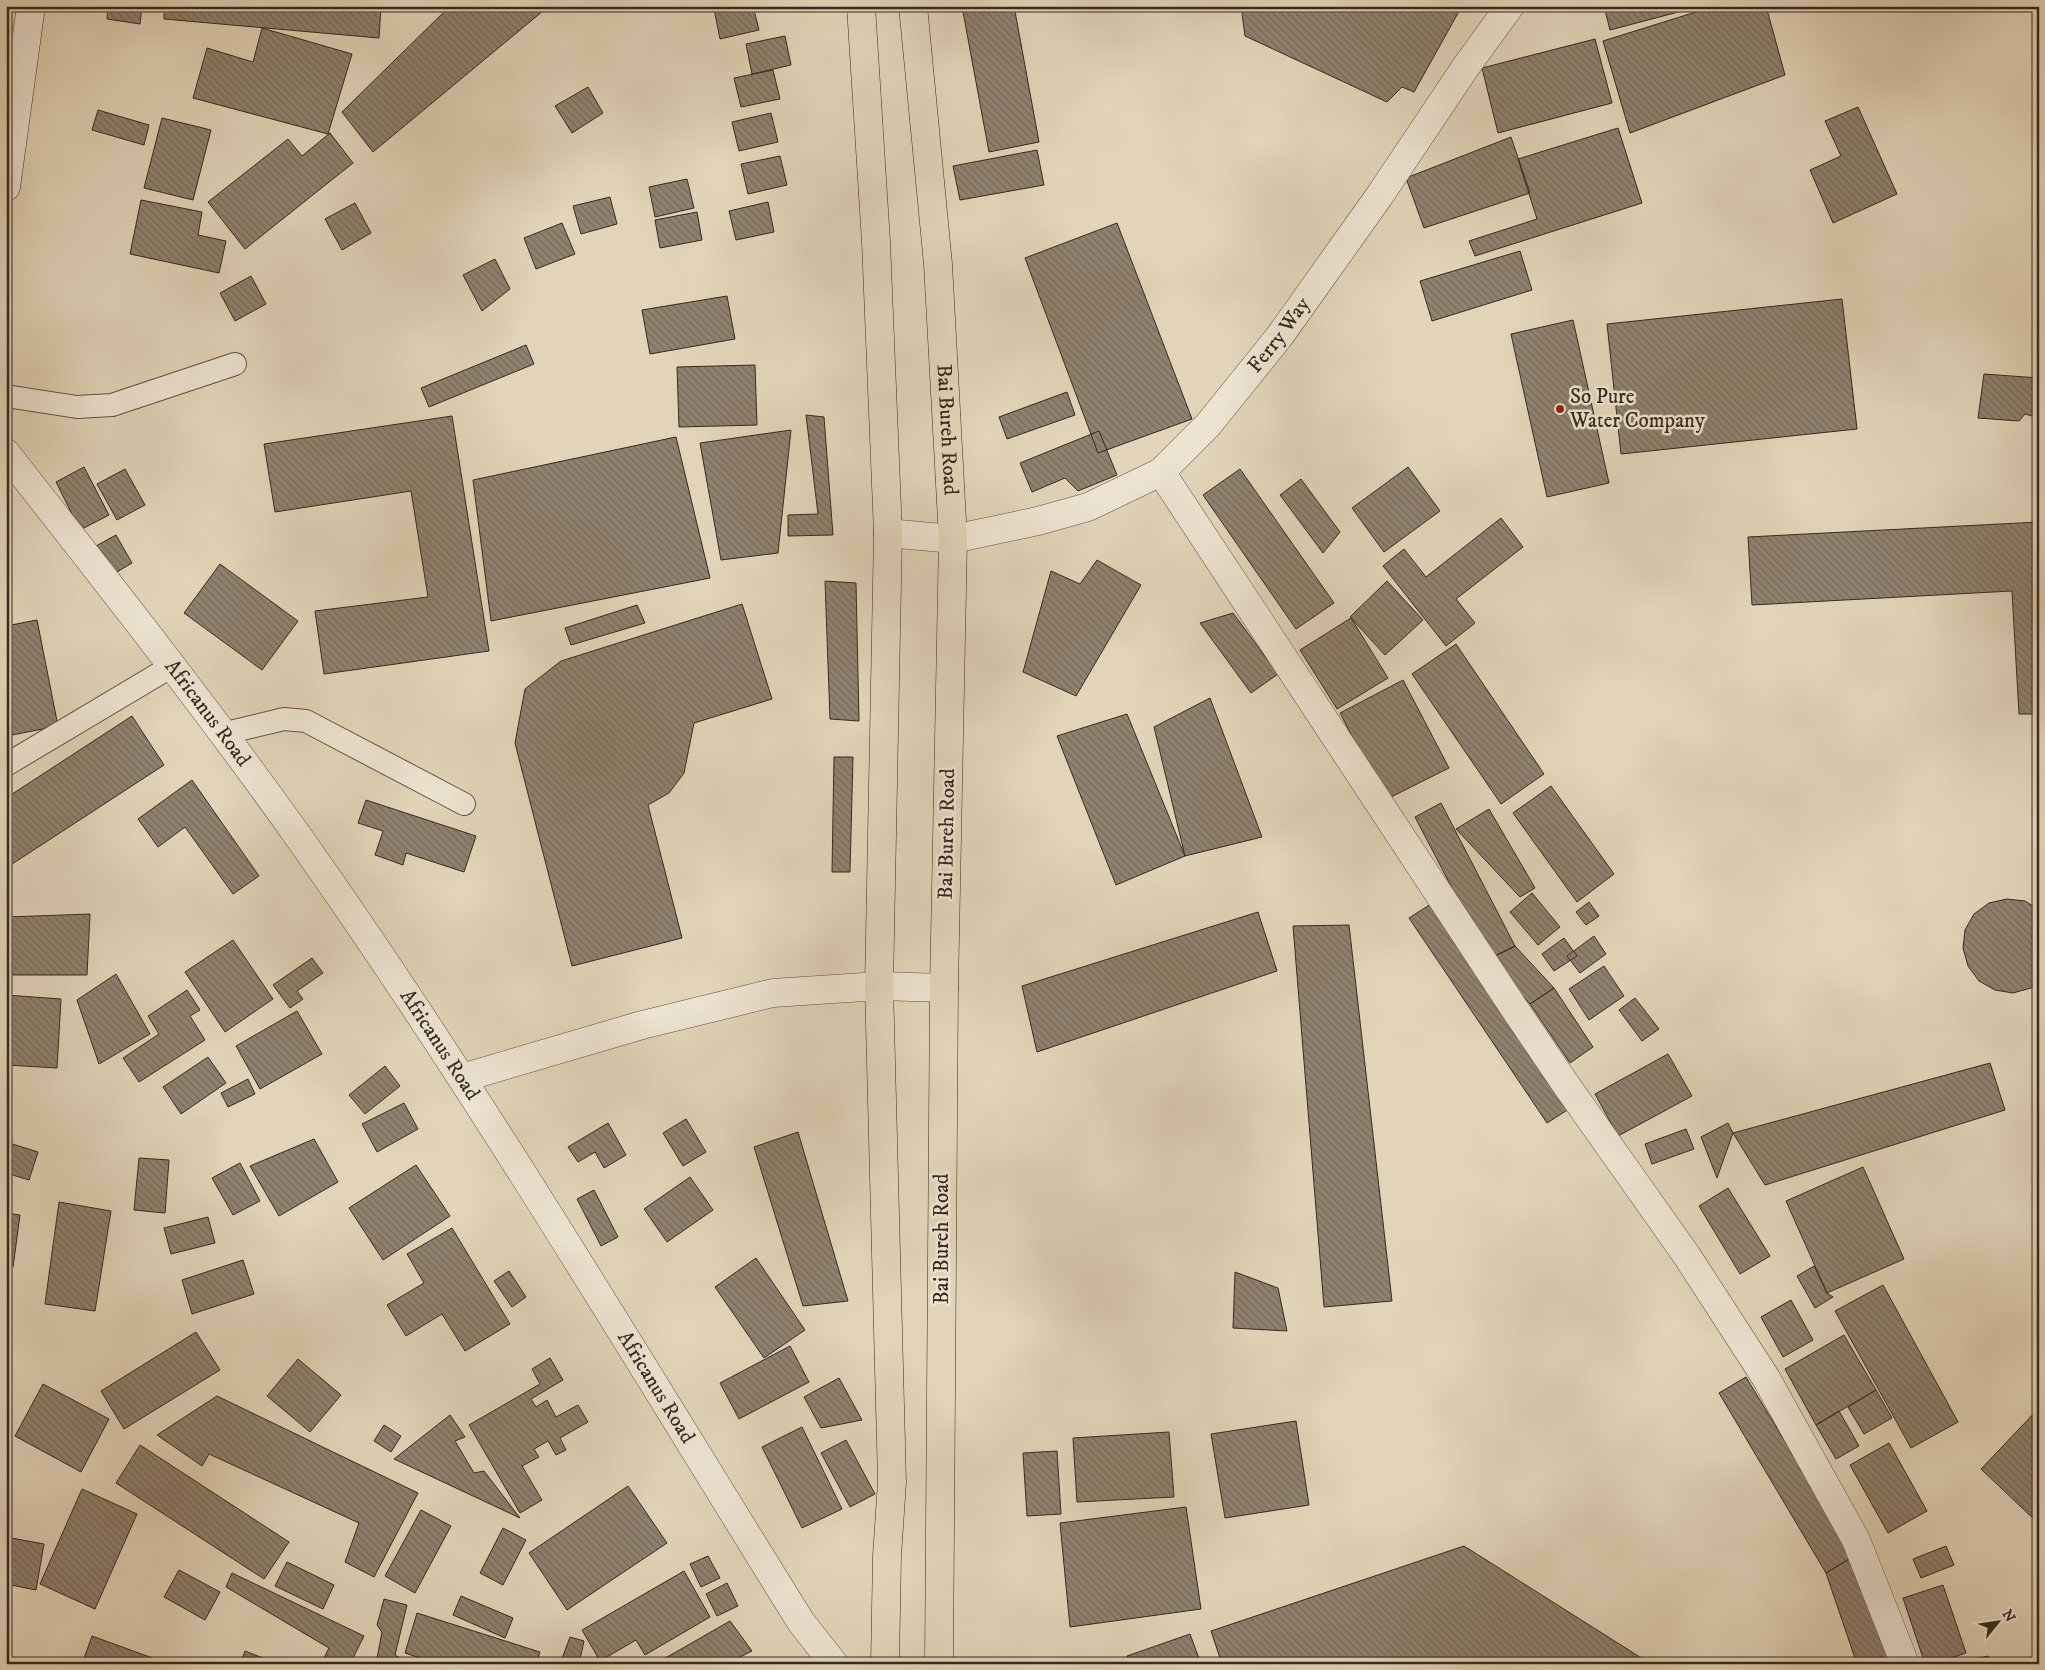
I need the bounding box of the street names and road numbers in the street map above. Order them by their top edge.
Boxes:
street label: Ferry Way [1242,292,1317,378]
street label: Bai Bureh Road [930,363,964,496]
street label: Africanus Road [159,654,256,772]
street label: Bai Bureh Road [933,768,961,900]
street label: Africanus Road [394,984,486,1106]
street label: Bai Bureh Road [929,1173,955,1305]
street label: Africanus Road [611,1326,701,1449]

